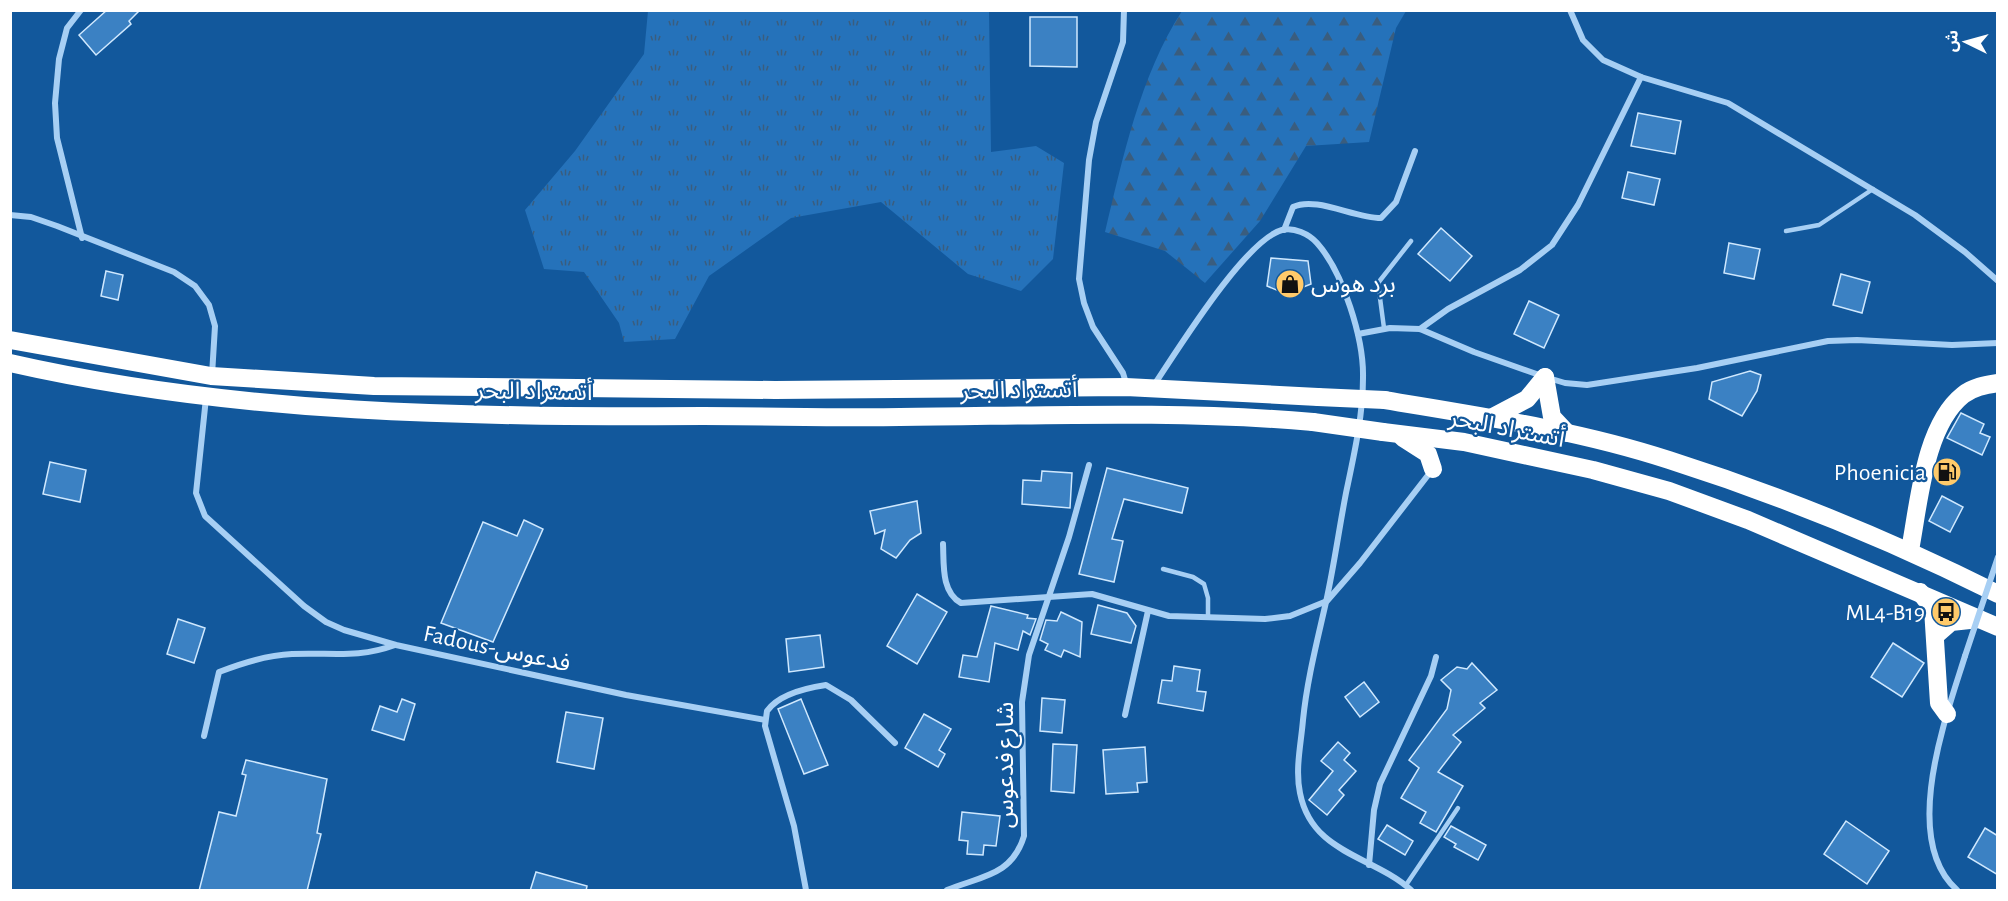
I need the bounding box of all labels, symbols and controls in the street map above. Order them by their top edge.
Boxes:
north arrow [1936,12,1996,72]
text: ش [1943,29,1962,52]
shop icon: برد هوس [1274,268,1306,300]
place label: برد هوس [1311,273,1396,298]
street label: أتستراد البحر [959,373,1078,405]
street label: أتستراد البحر [474,374,593,406]
street label: أتستراد البحر [1446,401,1568,453]
fuel station icon: Phoenicia [1931,456,1963,488]
place label: Phoenicia [1834,461,1926,485]
bus stop icon: ML4-B19 [1930,596,1962,628]
place label: ML4-B19 [1845,601,1925,625]
street label: Fadous-فدعوس [421,622,572,677]
street label: شارع فدعوس [994,702,1022,828]

